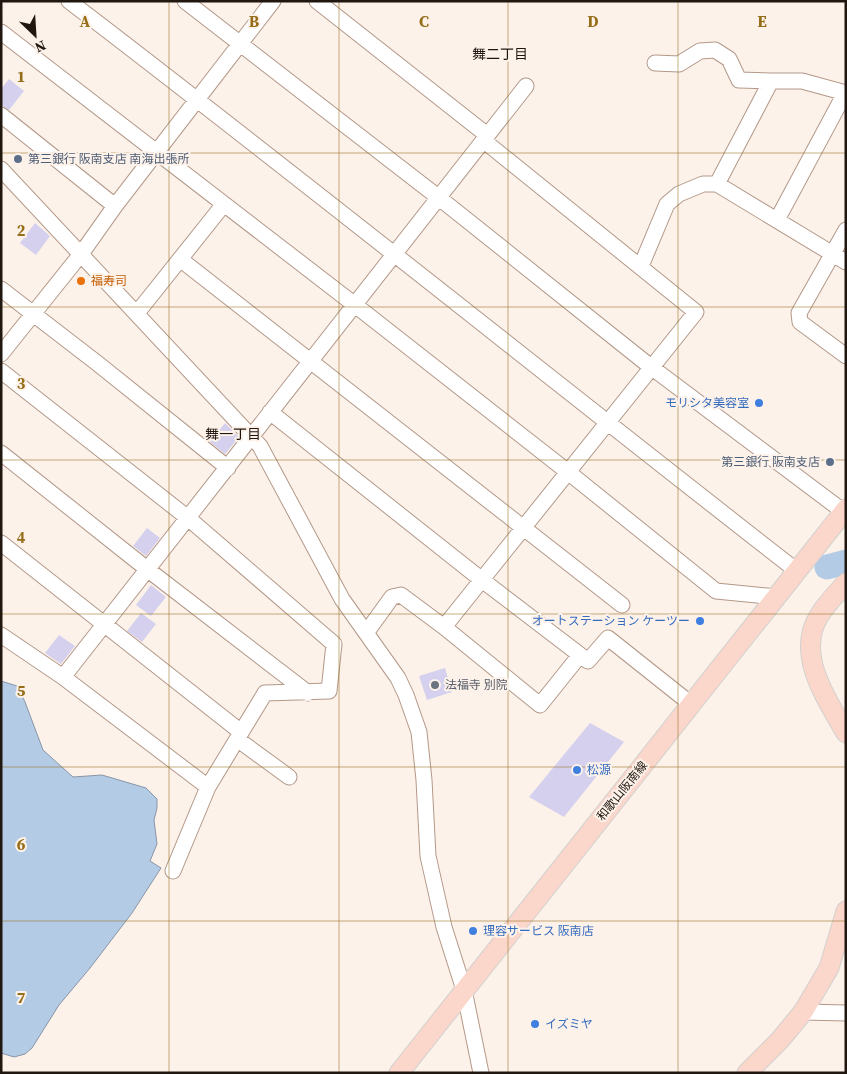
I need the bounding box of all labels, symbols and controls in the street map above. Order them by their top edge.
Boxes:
north arrow [10,10,60,60]
text: A [80,10,91,32]
text: B [249,10,260,32]
text: C [419,10,429,32]
text: D [587,10,599,32]
text: E [757,10,767,32]
text: N [32,36,49,58]
district label: 舞二丁目 [472,44,528,64]
text: 1 [17,65,25,87]
place label: 第三銀行 阪南支店 南海出張所 [28,151,190,167]
marker: 第三銀行 阪南支店 南海出張所 [12,153,24,165]
text: 2 [17,219,26,241]
place label: 福寿司 [91,273,127,289]
marker: 福寿司 [75,275,87,287]
text: 3 [17,372,26,394]
place label: モリシタ美容室 [665,395,749,411]
marker: モリシタ美容室 [753,397,765,409]
district label: 舞一丁目 [205,424,261,444]
place label: 第三銀行 阪南支店 [721,454,820,470]
marker: 第三銀行 阪南支店 [824,456,836,468]
text: 4 [17,526,26,548]
place label: オートステーション ケーツー [532,613,690,629]
marker: オートステーション ケーツー [694,615,706,627]
place label: 法福寺 別院 [445,677,508,693]
text: 5 [17,679,26,701]
marker: 法福寺 別院 [429,679,441,691]
street label: 和歌山阪南線 [593,758,651,824]
place label: 松源 [587,762,611,778]
marker: 松源 [571,764,583,776]
text: 6 [17,833,26,855]
place label: 理容サービス 阪南店 [483,923,594,939]
marker: 理容サービス 阪南店 [467,925,479,937]
text: 7 [17,986,26,1008]
place label: イズミヤ [545,1016,593,1032]
marker: イズミヤ [529,1018,541,1030]

